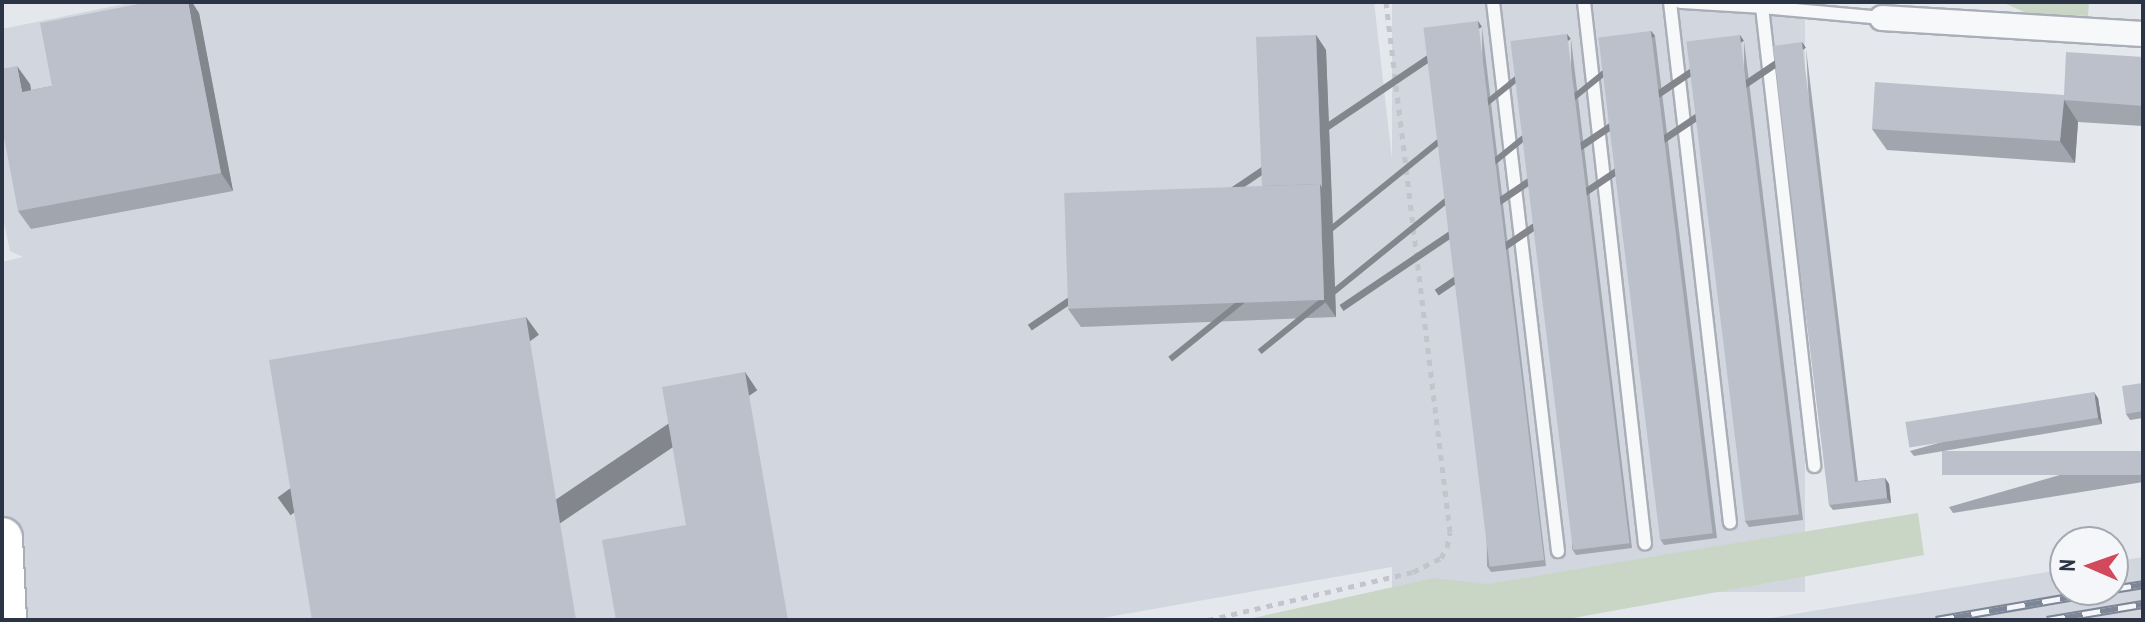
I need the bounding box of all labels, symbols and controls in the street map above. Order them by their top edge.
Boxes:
north arrow [2049,526,2129,606]
text: N [2053,559,2081,572]

